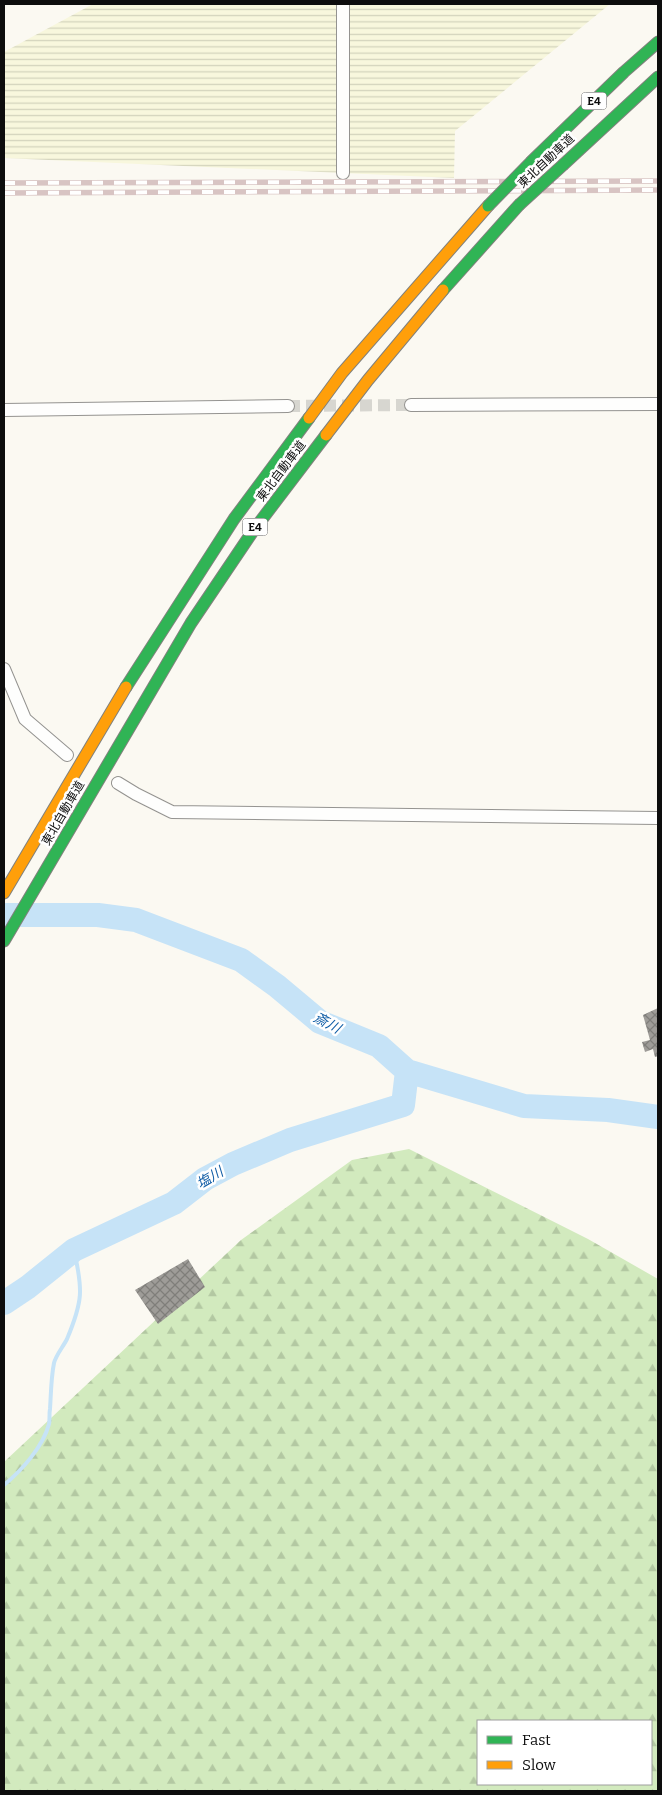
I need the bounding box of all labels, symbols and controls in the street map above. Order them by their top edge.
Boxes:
road number: E4 [582,92,606,110]
street label: 東北自動車道 [515,131,577,191]
street label: 東北自動車道 [254,438,308,504]
road number: E4 [242,518,268,536]
street label: 東北自動車道 [39,778,87,848]
water label: 斎川 [311,1009,345,1038]
water label: 塩川 [194,1162,228,1192]
legend [477,1720,652,1785]
text: Fast [522,1731,551,1749]
text: Slow [522,1756,557,1774]

